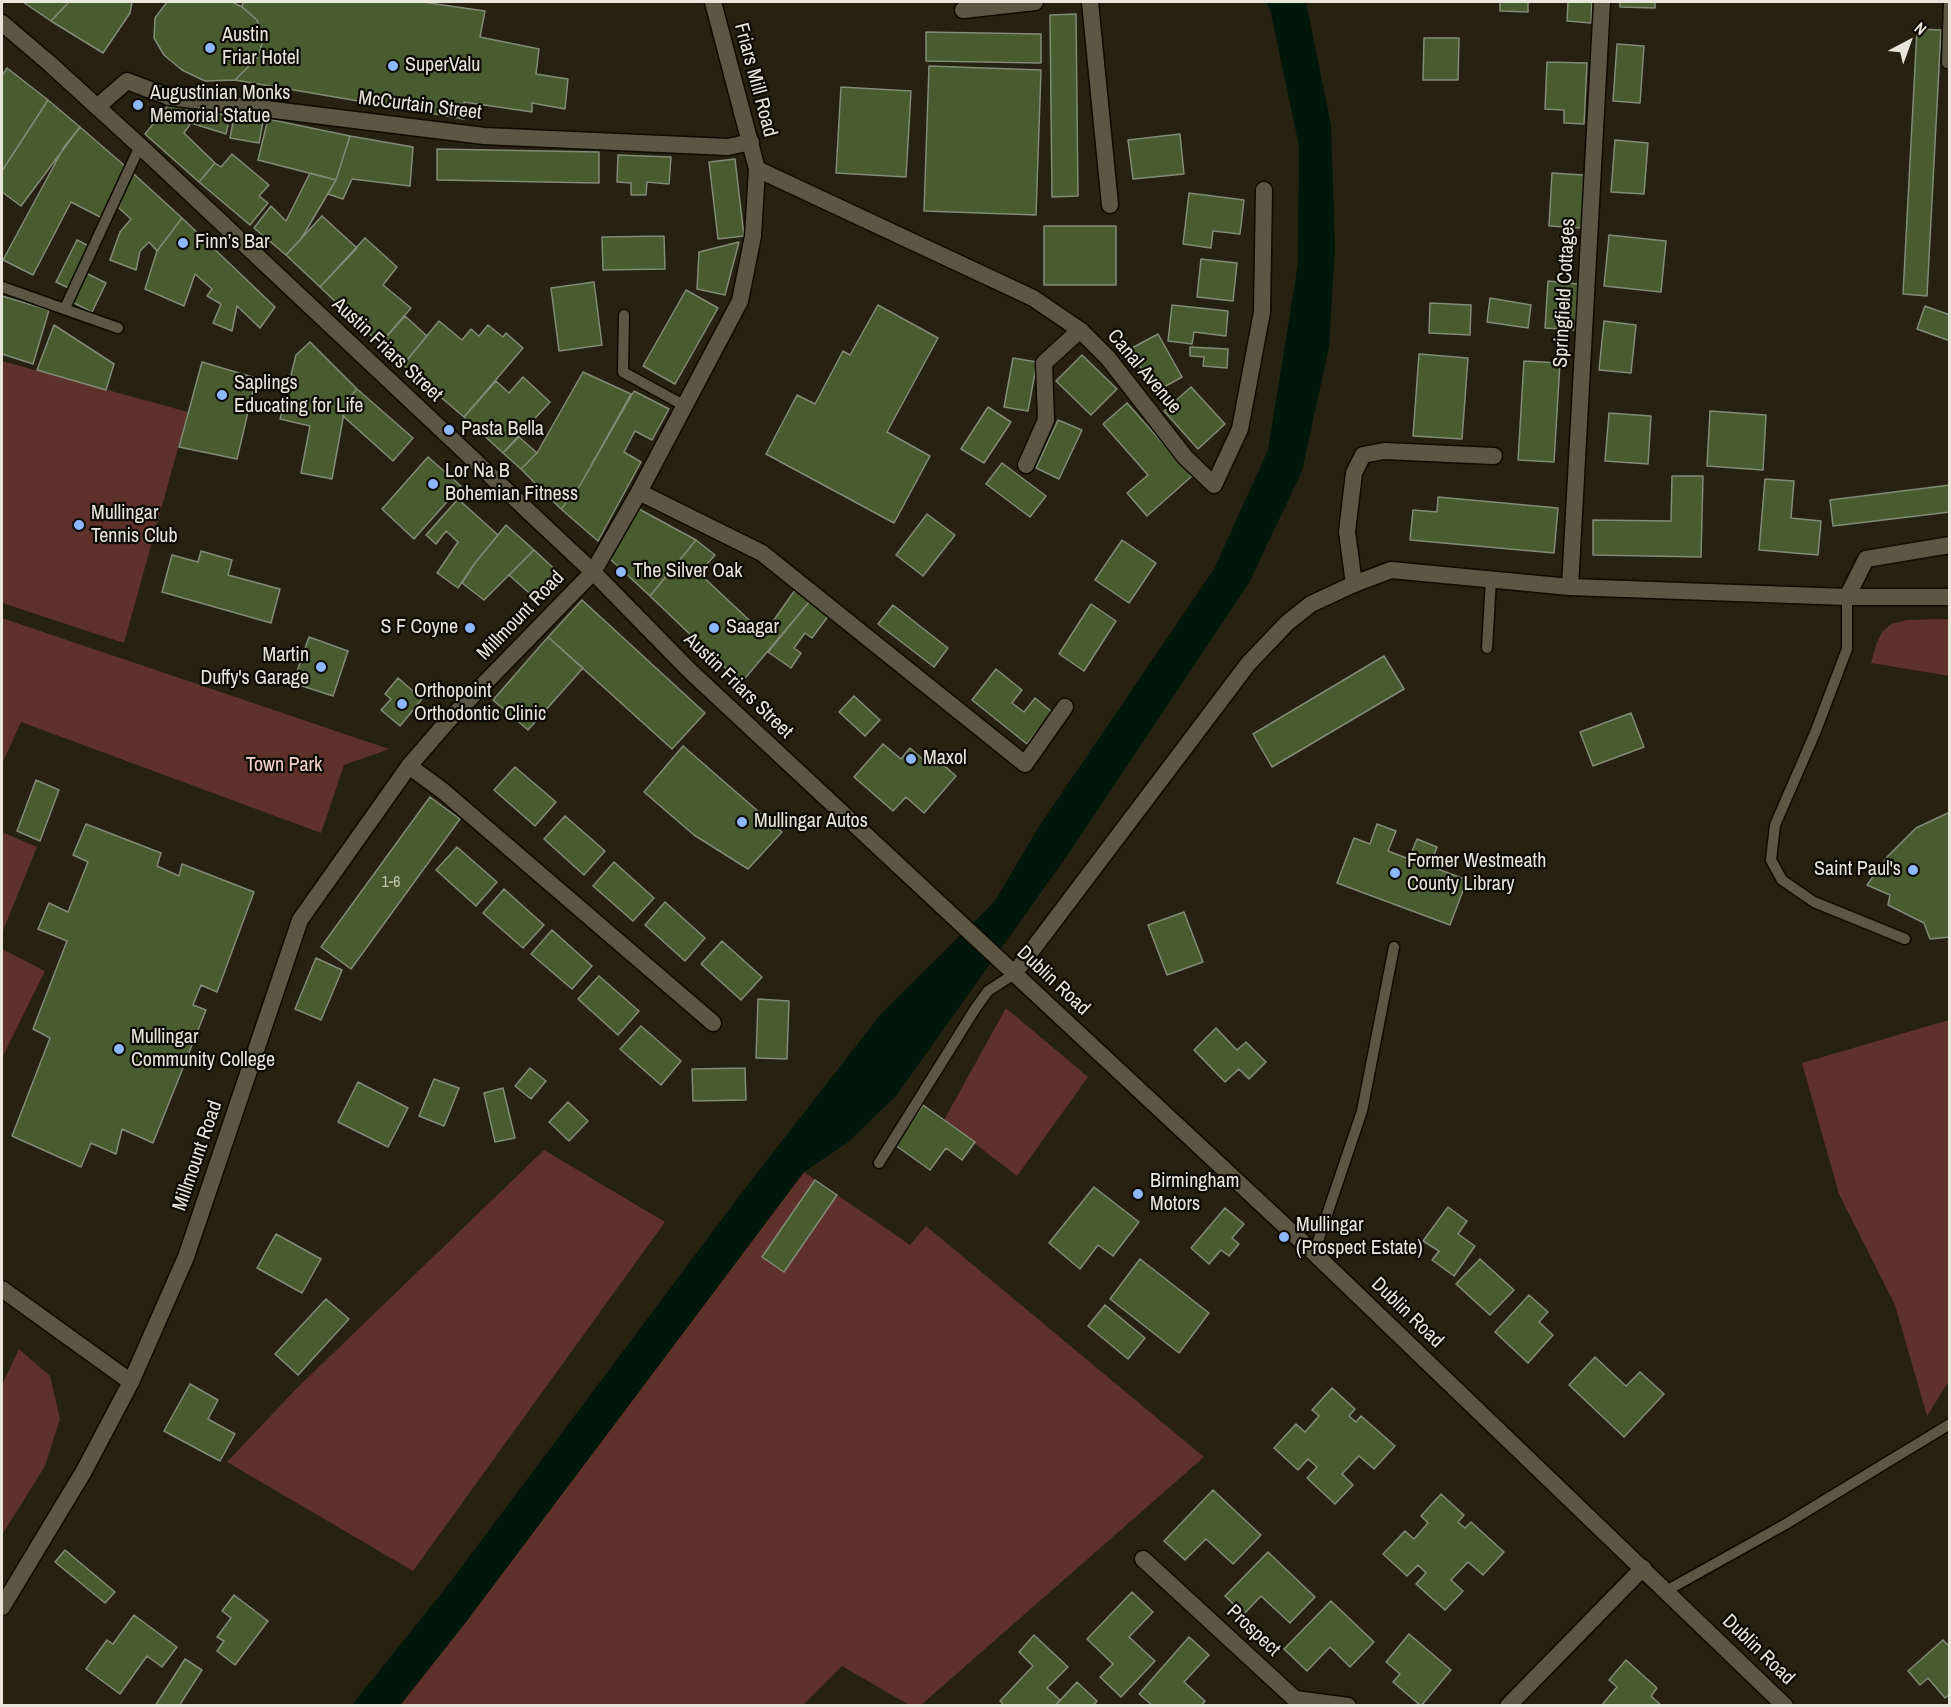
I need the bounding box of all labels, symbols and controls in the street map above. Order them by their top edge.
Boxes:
north arrow [1879,12,1939,72]
text: N [1910,17,1932,40]
street label: Friars Mill Road [728,21,782,139]
place label: Austin Friar Hotel [222,24,299,71]
marker: Austin Friar Hotel [203,41,217,55]
place label: SuperValu [405,54,480,78]
marker: SuperValu [386,59,400,73]
place label: Augustinian Monks Memorial Statue [150,82,290,129]
street label: McCurtain Street [357,87,483,125]
marker: Augustinian Monks Memorial Statue [131,98,145,112]
street label: Springfield Cottages [1549,218,1581,368]
place label: Finn’s Bar [195,231,269,255]
marker: Finn’s Bar [176,236,190,250]
street label: Austin Friars Street [327,293,447,407]
street label: Canal Avenue [1102,325,1186,419]
place label: Saplings Educating for Life [234,372,363,419]
marker: Saplings Educating for Life [215,388,229,402]
place label: Pasta Bella [461,418,544,442]
marker: Pasta Bella [442,423,456,437]
place label: Lor Na B Bohemian Fitness [445,460,578,507]
marker: Lor Na B Bohemian Fitness [426,477,440,491]
place label: Mullingar Tennis Club [91,502,178,549]
marker: Mullingar Tennis Club [72,518,86,532]
place label: The Silver Oak [633,560,742,584]
marker: The Silver Oak [614,565,628,579]
street label: Millmount Road [472,566,570,666]
place label: S F Coyne [381,616,458,640]
place label: Saagar [726,616,779,640]
marker: S F Coyne [463,621,477,635]
marker: Saagar [707,621,721,635]
street label: Austin Friars Street [679,628,797,744]
place label: Martin Duffy's Garage [200,644,309,691]
marker: Martin Duffy's Garage [314,660,328,674]
place label: Orthopoint Orthodontic Clinic [414,680,546,727]
marker: Orthopoint Orthodontic Clinic [395,697,409,711]
place label: Maxol [923,747,967,771]
marker: Maxol [904,752,918,766]
park label: Town Park [246,754,322,778]
place label: Mullingar Autos [754,810,868,834]
marker: Mullingar Autos [735,815,749,829]
place label: Former Westmeath County Library [1407,850,1546,897]
place label: Saint Paul's [1814,858,1901,882]
marker: Saint Paul's [1906,863,1920,877]
marker: Former Westmeath County Library [1388,866,1402,880]
house number: 1-6 [382,873,400,893]
street label: Dublin Road [1011,941,1095,1021]
place label: Mullingar Community College [131,1026,275,1073]
marker: Mullingar Community College [112,1042,126,1056]
street label: Millmount Road [168,1098,228,1214]
place label: Birmingham Motors [1150,1170,1239,1217]
marker: Birmingham Motors [1131,1187,1145,1201]
place label: Mullingar (Prospect Estate) [1296,1214,1423,1261]
marker: Mullingar (Prospect Estate) [1277,1230,1291,1244]
street label: Dublin Road [1366,1273,1448,1353]
street label: Prospect [1221,1600,1285,1662]
street label: Dublin Road [1717,1610,1799,1690]

